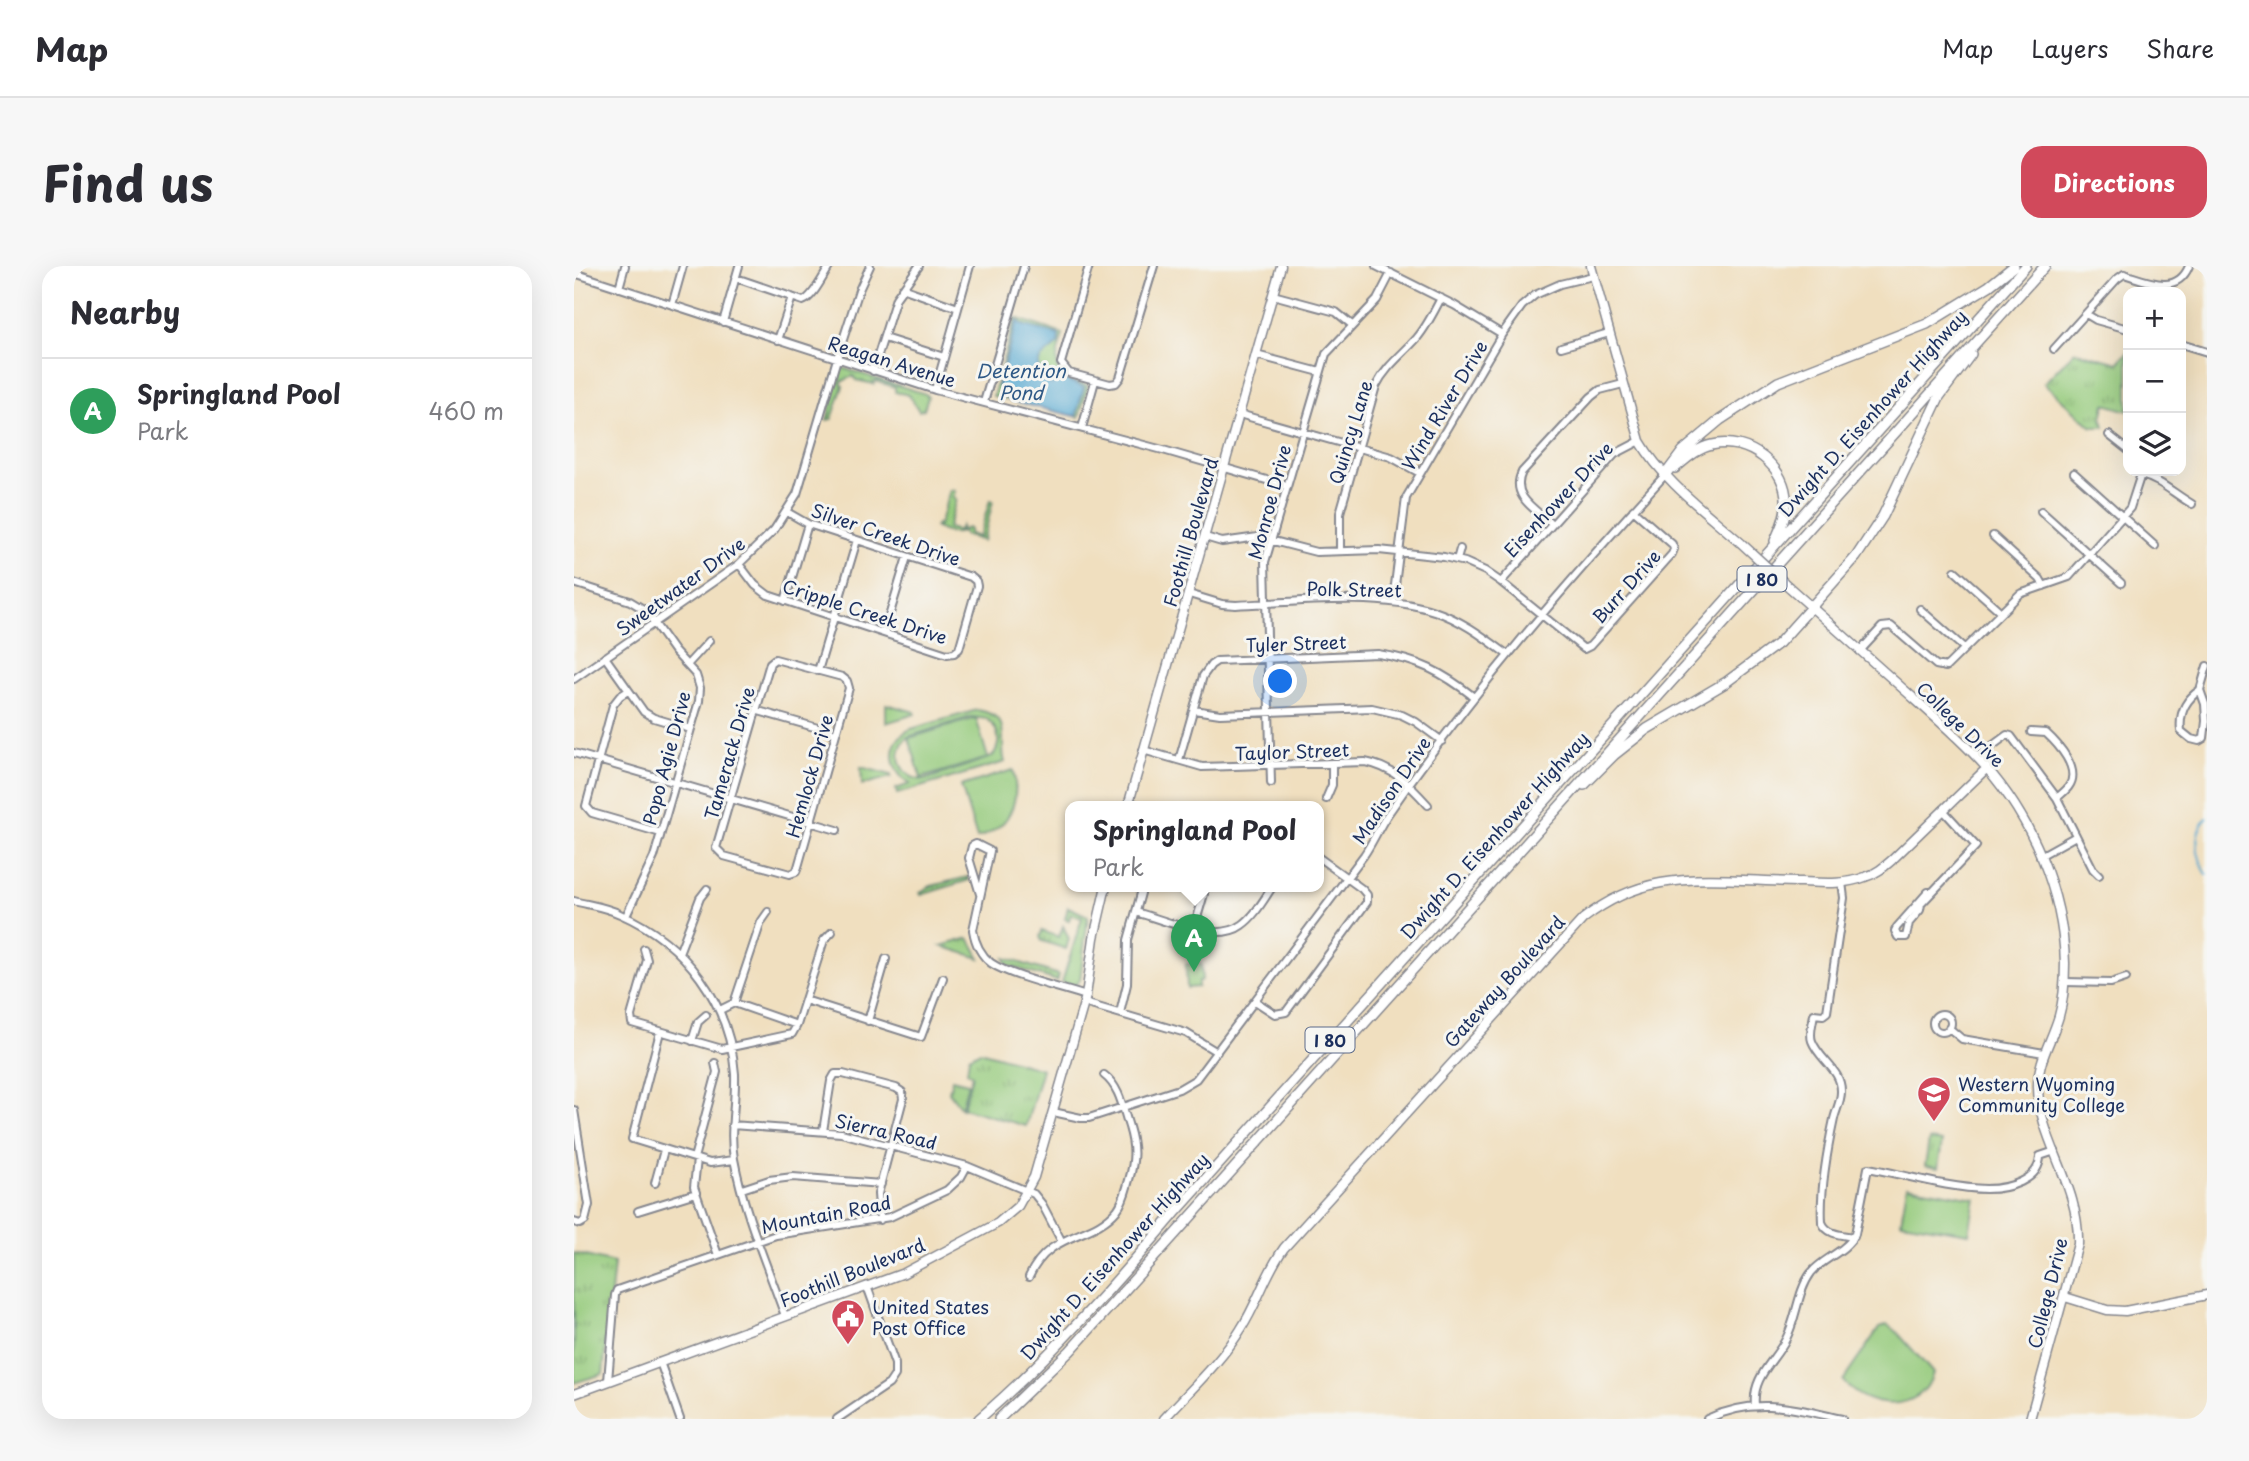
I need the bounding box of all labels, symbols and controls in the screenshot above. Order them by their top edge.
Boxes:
text: Map [35,23,108,73]
text: Map [1942,30,1993,66]
text: Layers [2031,30,2108,66]
text: Share [2146,30,2214,66]
text: Find us [42,145,213,219]
button: Directions [2021,146,2207,218]
map controls [2123,287,2186,476]
button: + [2123,287,2186,350]
text: Nearby [70,289,180,334]
street label: Dwight D. Eisenhower Highway [1771,303,1973,523]
street label: Reagan Avenue [825,329,959,393]
street label: Wind River Drive [1395,335,1493,475]
button: − [2123,350,2186,413]
water label: Detention Pond [976,356,1067,406]
text: Springland Pool [137,374,341,413]
street label: Quincy Lane [1321,377,1379,487]
text: A [84,393,102,428]
text: 460 m [429,393,504,428]
text: Park [137,413,188,448]
button: layers [2123,413,2186,476]
street label: Eisenhower Drive [1497,435,1619,563]
street label: Monroe Drive [1241,442,1297,562]
street label: Foothill Boulevard [1156,454,1224,610]
street label: Silver Creek Drive [808,496,964,572]
street label: Sweetwater Drive [610,530,750,642]
street label: Burr Drive [1585,543,1667,629]
road number: I 80 [1738,566,1786,592]
street label: Cripple Creek Drive [779,572,951,650]
street label: Polk Street [1306,575,1402,603]
street label: Tyler Street [1245,628,1347,658]
your location [1263,664,1297,698]
street label: College Drive [1911,675,2011,773]
street label: Tamerack Drive [697,683,761,823]
street label: Popo Agie Drive [635,688,697,828]
street label: Hemlock Drive [779,711,839,841]
street label: Dwight D. Eisenhower Highway [1393,725,1595,945]
street label: Madison Drive [1345,731,1437,849]
street label: Taylor Street [1234,736,1350,766]
popup [1065,801,1324,892]
text: Springland Pool [1093,810,1296,849]
text: Park [1093,849,1144,884]
street label: Gateway Boulevard [1437,909,1571,1053]
pin: A [1171,914,1217,972]
road number: I 80 [1306,1028,1354,1052]
place label: Western Wyoming Community College [1958,1070,2125,1118]
school or university icon: Western Wyoming Community College [1915,1074,1953,1123]
street label: Sierra Road [832,1106,940,1156]
street label: Dwight D. Eisenhower Highway [1013,1146,1215,1366]
street label: Mountain Road [759,1188,893,1240]
street label: Foothill Boulevard [775,1231,929,1313]
street label: College Drive [2020,1235,2074,1351]
place label: United States Post Office [872,1293,989,1341]
public building icon: United States Post Office [829,1297,867,1346]

